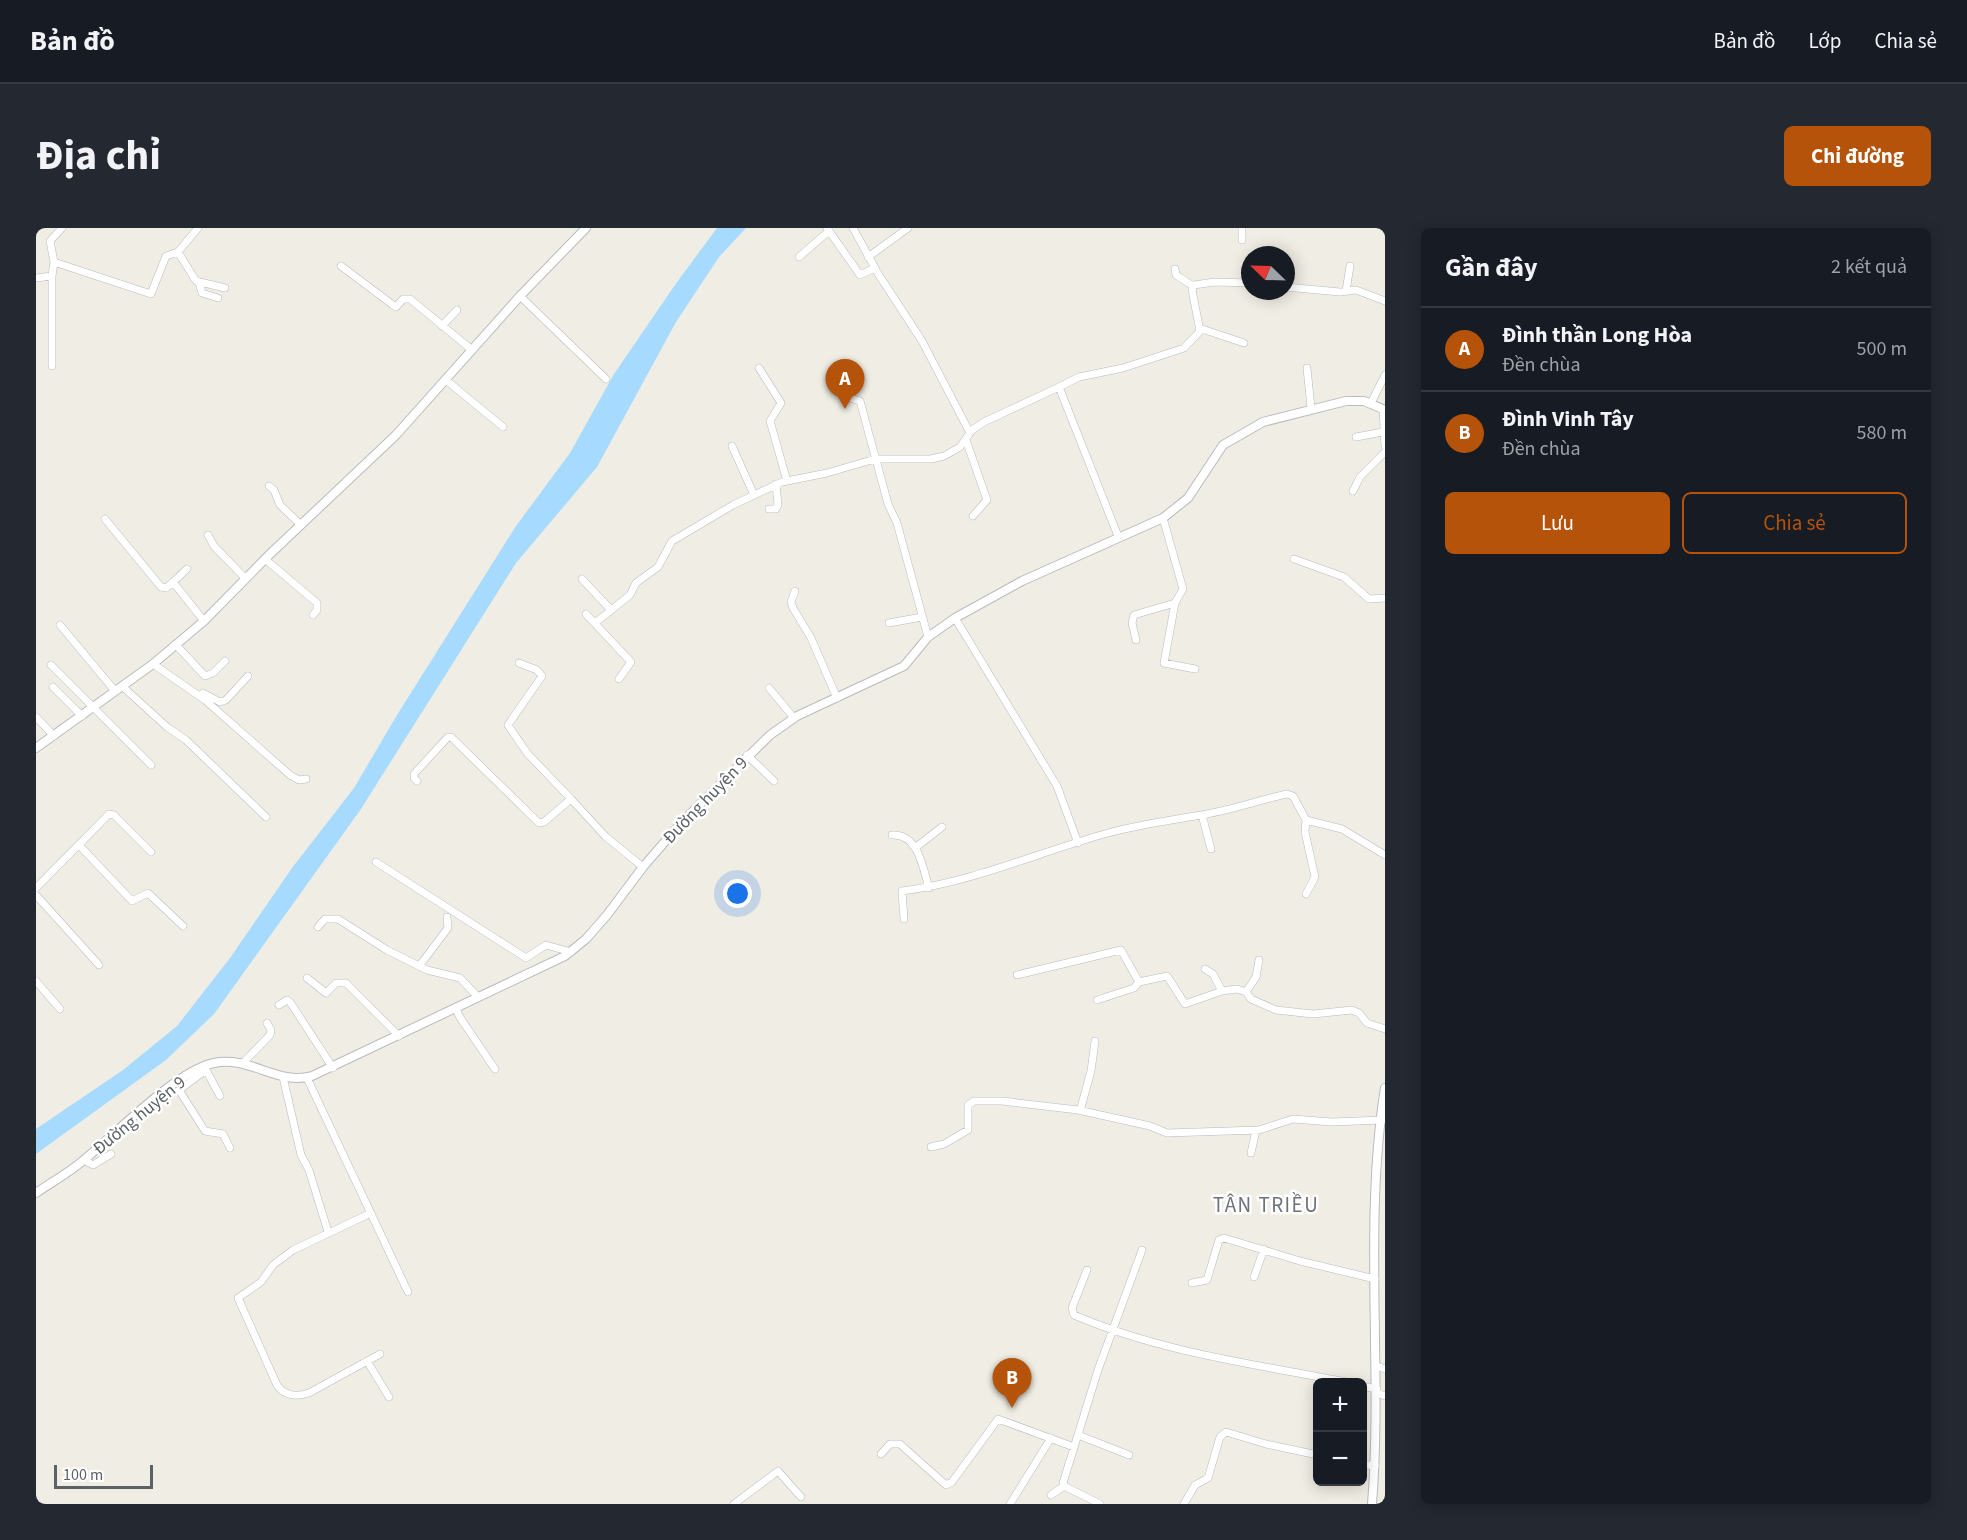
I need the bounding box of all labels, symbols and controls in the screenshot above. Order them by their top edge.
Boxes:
text: Bản đồ [30,21,115,61]
text: Bản đồ [1714,26,1775,56]
text: Lớp [1808,26,1841,56]
text: Chia sẻ [1874,26,1937,56]
text: Địa chỉ [36,126,161,186]
button: Chỉ đường [1784,126,1931,186]
north arrow [1241,246,1295,300]
text: Gần đây [1445,249,1538,286]
text: 2 kết quả [1831,253,1907,281]
text: Đình thần Long Hòa [1502,319,1692,351]
text: A [1459,335,1470,363]
text: 500 m [1857,335,1907,363]
text: Đền chùa [1502,351,1581,379]
pin: A [826,360,864,409]
text: Đình Vinh Tây [1502,403,1634,435]
text: B [1458,419,1471,447]
text: 580 m [1857,419,1907,447]
text: Đền chùa [1502,435,1581,463]
button: Lưu [1445,492,1670,554]
button: Chia sẻ [1682,492,1907,554]
street label: Đường huyện 9 [657,751,754,850]
your location [723,879,752,908]
street label: Đường huyện 9 [88,1070,191,1161]
district label: TÂN TRIỀU [1213,1190,1319,1220]
pin: B [992,1358,1032,1408]
map controls [1313,1378,1367,1486]
button: + [1313,1378,1367,1432]
button: − [1313,1432,1367,1486]
scale bar [54,1462,153,1490]
text: 100 m [63,1464,103,1486]

